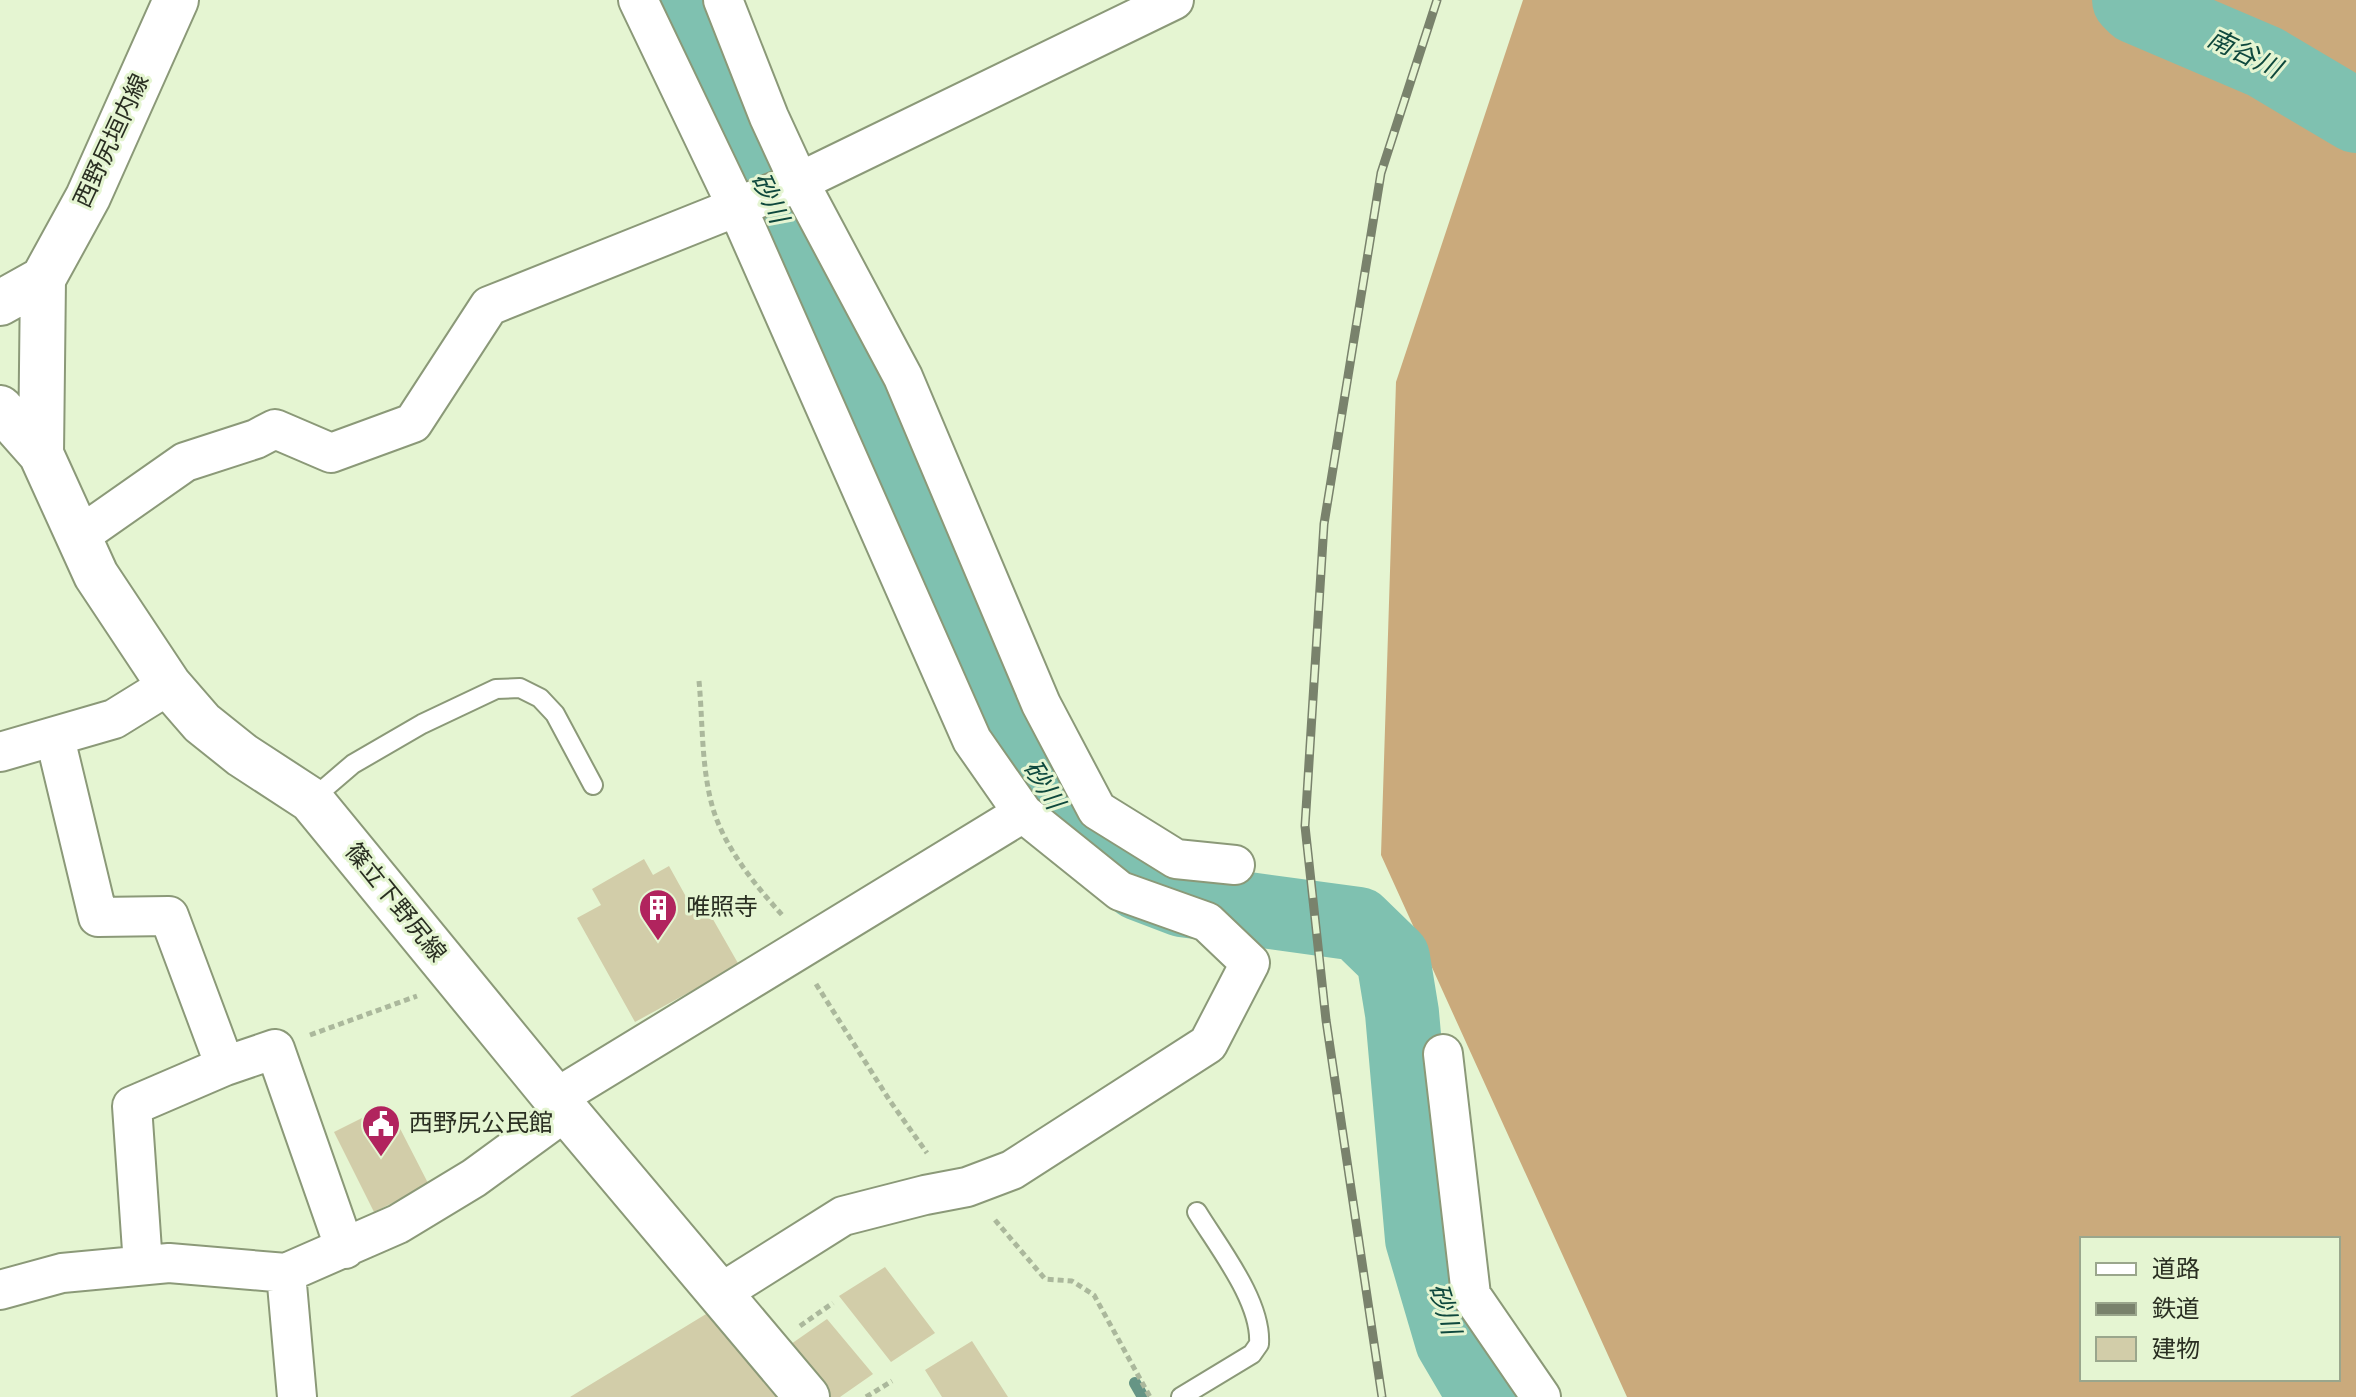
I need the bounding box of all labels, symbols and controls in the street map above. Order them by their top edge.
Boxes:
water label: 南谷川 [2203,24,2288,84]
street label: 西野尻垣内線 [69,70,153,211]
water label: 砂川 [746,169,794,230]
water label: 砂川 [1018,756,1070,816]
street label: 篠立下野尻線 [340,838,451,967]
building icon: 唯照寺 [637,887,679,942]
place label: 唯照寺 [686,895,758,920]
public building icon: 西野尻公民館 [360,1103,402,1158]
place label: 西野尻公民館 [409,1110,553,1136]
legend [2080,1237,2340,1381]
text: 道路 [2152,1256,2200,1282]
water label: 砂川 [1424,1280,1466,1341]
text: 鉄道 [2152,1296,2200,1322]
text: 建物 [2152,1337,2200,1362]

